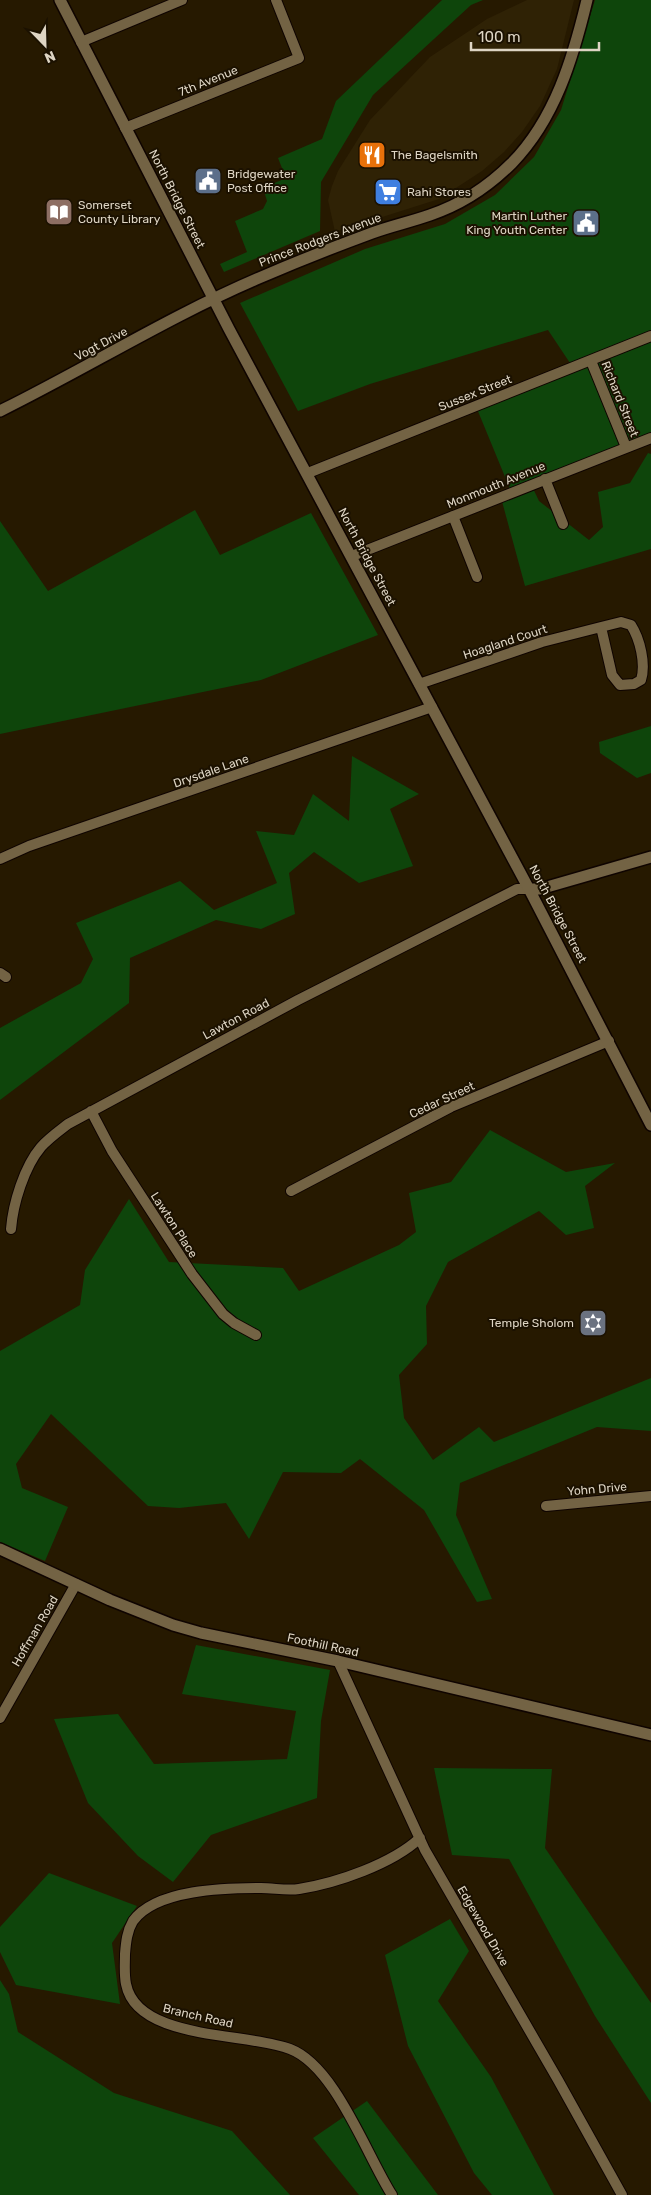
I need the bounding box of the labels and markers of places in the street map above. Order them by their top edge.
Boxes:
restaurant icon: The Bagelsmith [357,140,387,170]
place label: The Bagelsmith [391,148,478,162]
public building icon: Bridgewater Post Office [193,166,223,196]
place label: Bridgewater Post Office [227,167,296,195]
supermarket icon: Rahi Stores [373,177,403,207]
place label: Rahi Stores [407,185,471,199]
library icon: Somerset County Library [44,197,74,227]
place label: Somerset County Library [78,198,161,226]
public building icon: Martin Luther King Youth Center [571,208,601,238]
place label: Martin Luther King Youth Center [466,209,567,237]
synagogue icon: Temple Sholom [578,1308,608,1338]
place label: Temple Sholom [489,1316,574,1330]

